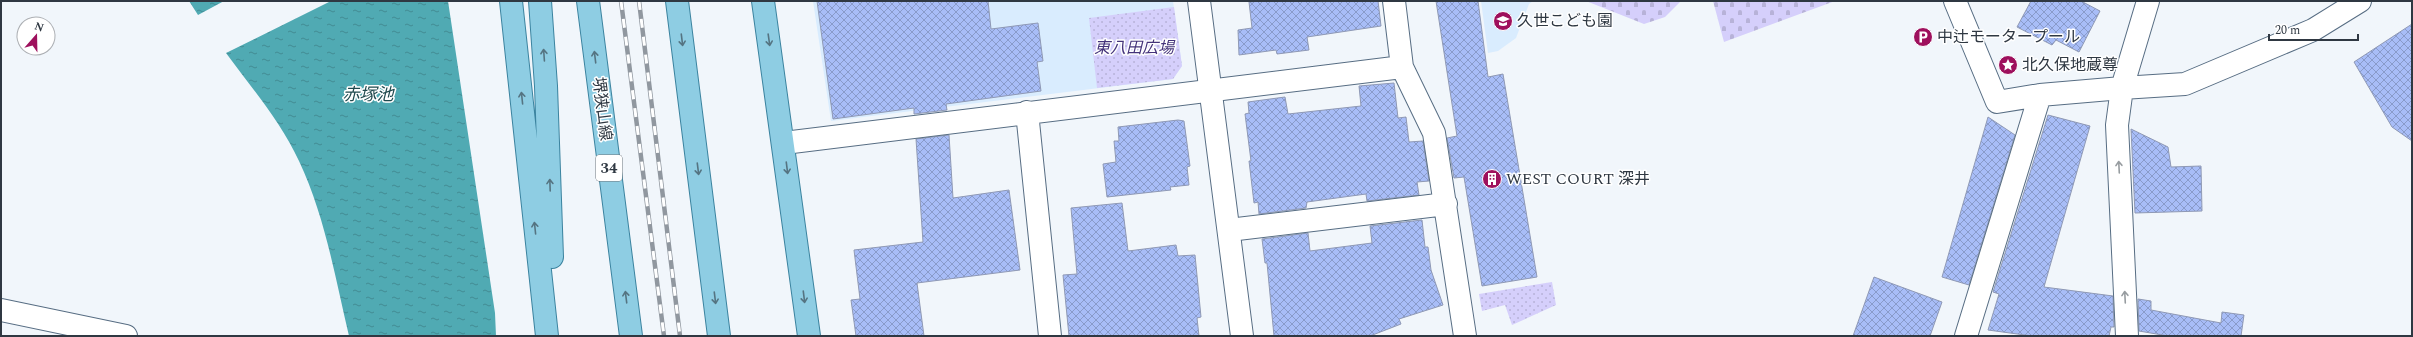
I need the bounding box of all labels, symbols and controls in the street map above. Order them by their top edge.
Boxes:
place label: 久世こども園 [1517,9,1613,33]
school or university icon: 久世こども園 [1492,10,1514,32]
north arrow [16,16,56,56]
scale bar [2269,16,2358,42]
text: N [32,18,46,37]
text: 20 m [2275,21,2300,40]
place label: 中辻モータープール [1937,25,2080,49]
parking icon: 中辻モータープール [1912,26,1934,48]
one-way arrow [678,33,686,46]
one-way arrow [765,33,773,46]
park label: 東八田広場 [1094,36,1176,60]
one-way arrow [541,49,548,62]
one-way arrow [591,51,599,64]
place label: 北久保地蔵尊 [2022,53,2118,77]
place icon: 北久保地蔵尊 [1997,54,2019,76]
street label: 堺狭山線 [586,76,618,142]
water label: 赤塚池 [343,82,395,108]
one-way arrow [518,92,525,105]
road number: 34 [596,155,622,181]
one-way arrow [783,161,791,174]
one-way arrow [2116,161,2123,174]
one-way arrow [694,162,702,175]
place label: WEST COURT 深井 [1506,167,1650,191]
building icon: WEST COURT 深井 [1481,168,1503,190]
one-way arrow [546,179,553,192]
one-way arrow [532,222,539,235]
one-way arrow [800,290,807,303]
one-way arrow [622,291,630,304]
one-way arrow [711,291,718,304]
one-way arrow [2122,291,2129,304]

